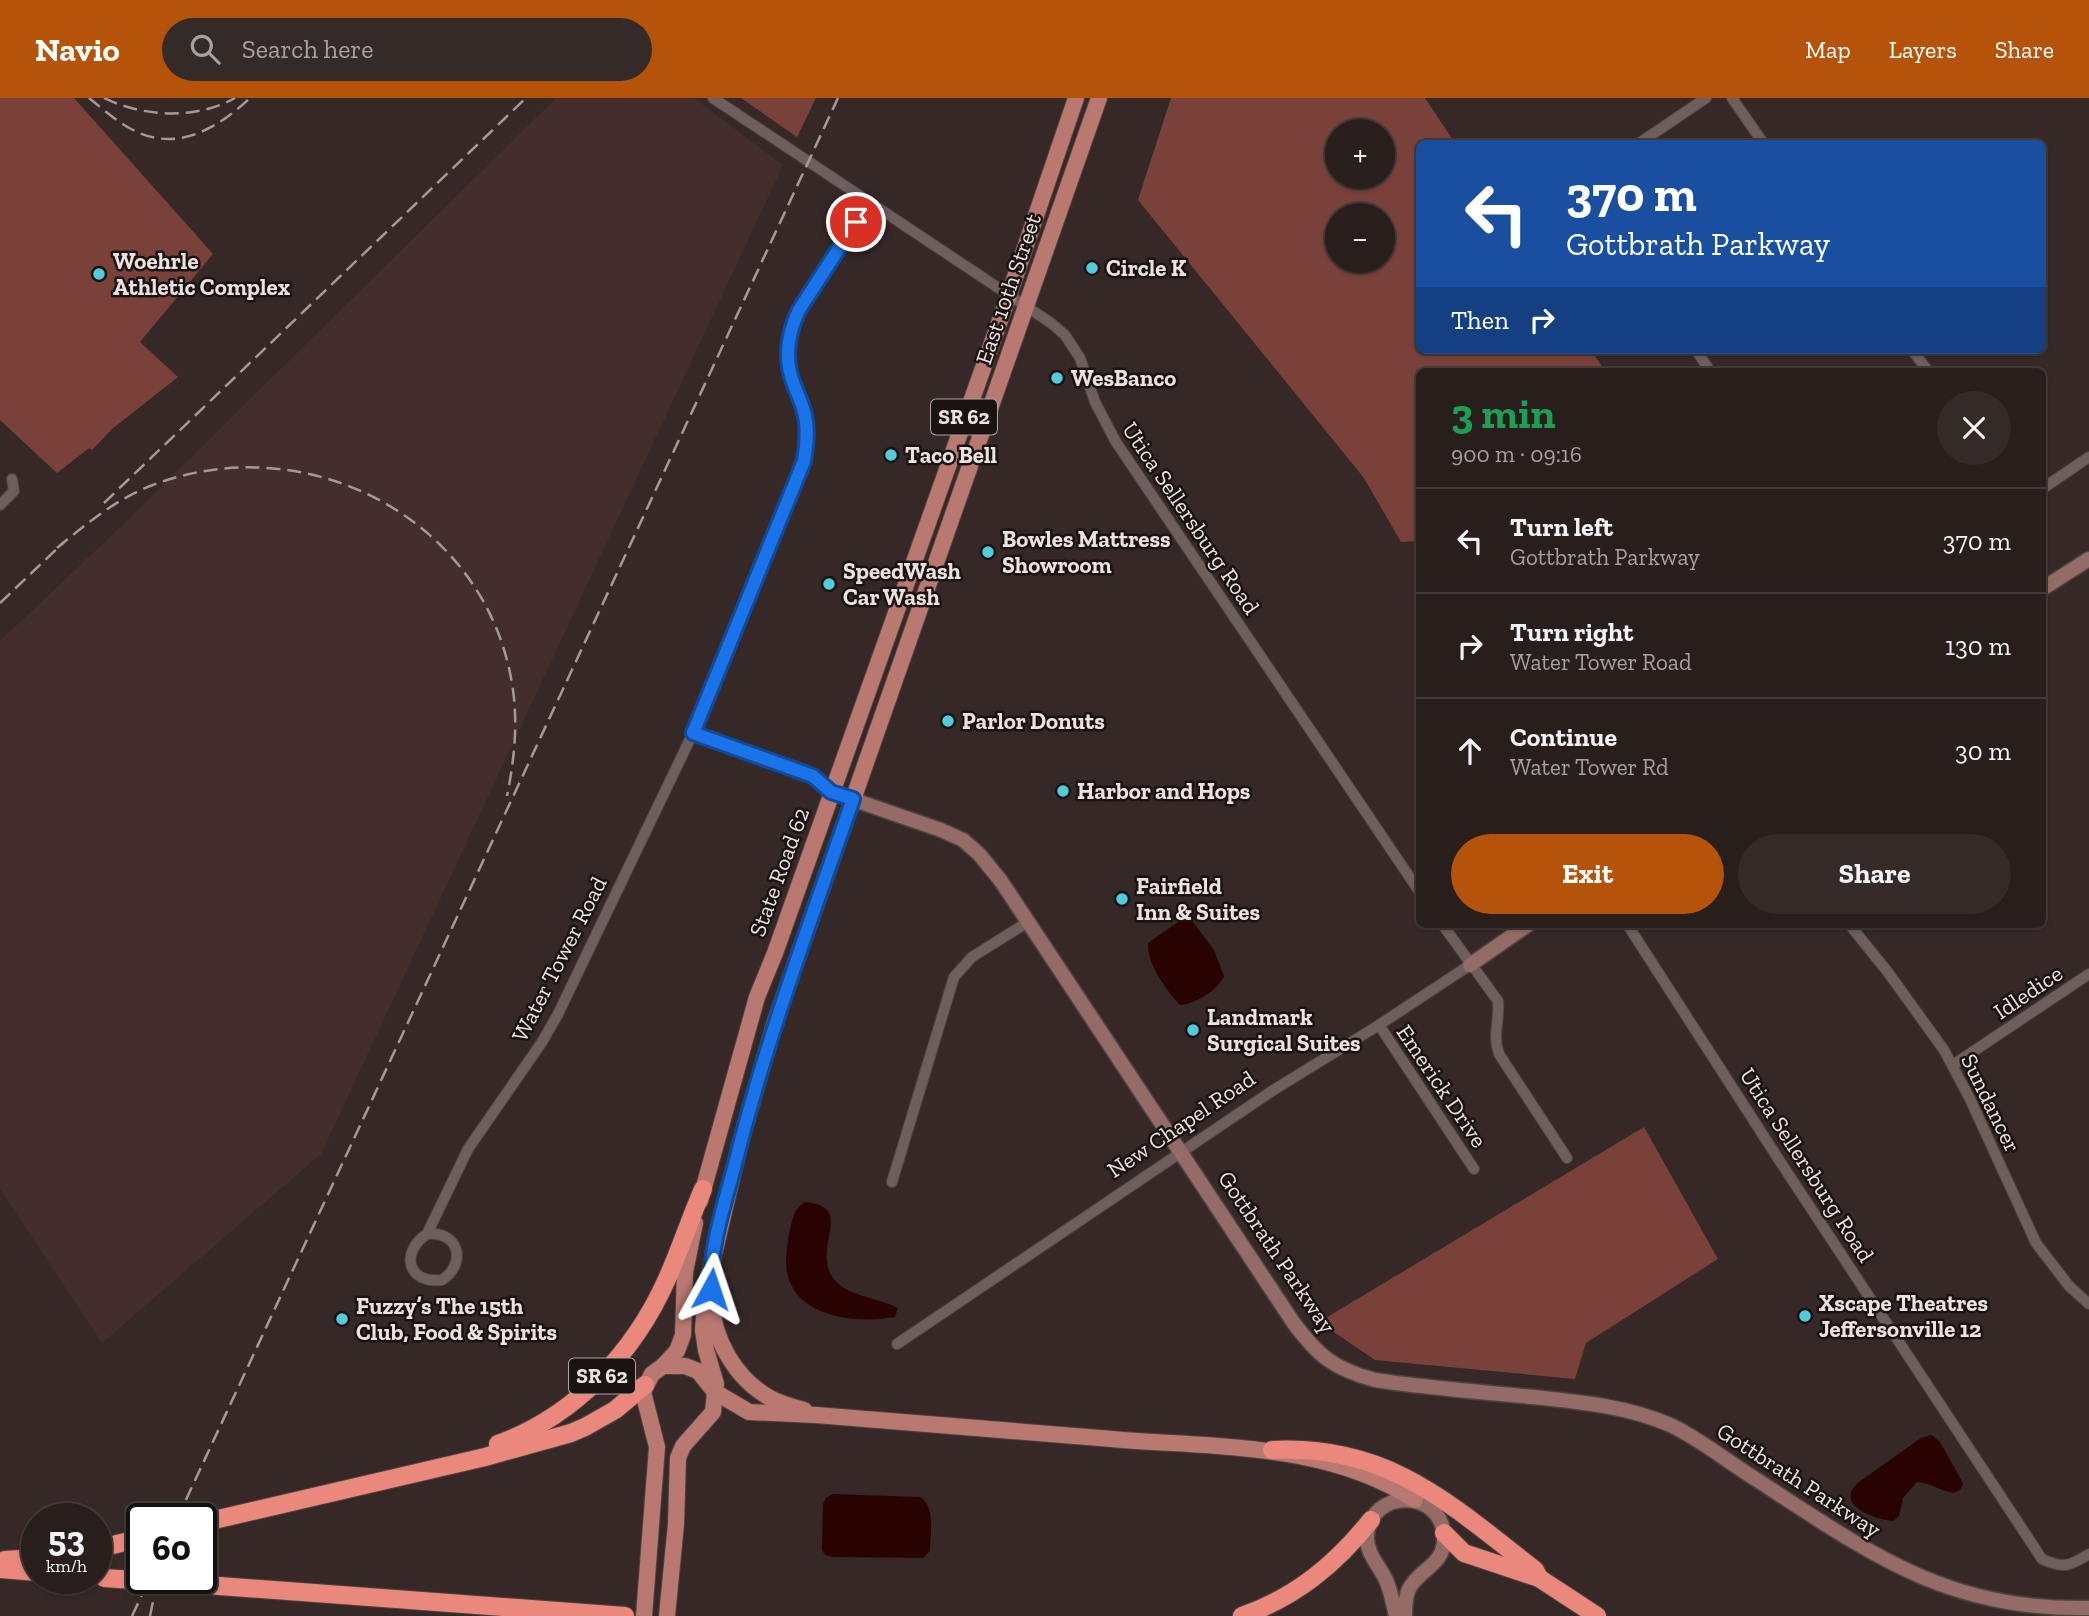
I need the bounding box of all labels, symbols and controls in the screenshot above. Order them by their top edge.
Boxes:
search box [162,18,652,81]
text: Navio [35,30,120,69]
icon: search [186,30,224,68]
text: Search here [242,33,374,65]
text: Map [1805,35,1851,64]
text: Layers [1889,35,1957,64]
text: Share [1995,35,2054,64]
map controls [1325,119,1395,273]
button: + [1325,119,1395,189]
text: 370 m [1566,165,1697,224]
icon: left [1451,168,1542,259]
pin [826,192,886,252]
icon: arrive [837,203,875,241]
button: − [1325,203,1395,273]
street label: East 10th Street [969,210,1047,368]
text: Gottbrath Parkway [1566,225,1830,263]
place label: Woehrle Athletic Complex [113,247,291,301]
place label: Circle K [1106,254,1187,282]
marker: Circle K [1084,260,1100,276]
marker: Woehrle Athletic Complex [91,266,107,282]
icon: right [1523,301,1561,339]
text: Then [1451,304,1509,336]
place label: WesBanco [1071,364,1176,392]
marker: WesBanco [1049,370,1065,386]
text: 3 min [1451,388,1556,439]
button: close [1937,391,2011,465]
road number: SR 62 [931,400,997,434]
street label: Utica Sellersburg Road [1116,416,1266,620]
text: 900 m · 09:16 [1451,440,1582,468]
place label: Taco Bell [905,441,997,469]
marker: Taco Bell [883,447,899,463]
text: Turn left [1510,511,1613,543]
icon: left [1451,522,1489,560]
place label: Bowles Mattress Showroom [1002,525,1171,579]
text: 370 m [1943,525,2011,557]
text: Gottbrath Parkway [1510,543,1700,571]
marker: Bowles Mattress Showroom [980,544,996,560]
place label: SpeedWash Car Wash [843,557,962,611]
marker: SpeedWash Car Wash [821,576,837,592]
text: Turn right [1510,616,1633,648]
icon: right [1451,627,1489,665]
text: 130 m [1945,630,2011,662]
text: Water Tower Road [1510,648,1692,676]
place label: Parlor Donuts [962,707,1105,735]
marker: Parlor Donuts [940,713,956,729]
text: Continue [1510,721,1617,753]
icon: ahead [1451,732,1489,770]
text: 30 m [1955,735,2011,767]
text: Water Tower Rd [1510,753,1669,781]
place label: Harbor and Hops [1077,777,1250,805]
marker: Harbor and Hops [1055,783,1071,799]
street label: State Road 62 [743,804,815,940]
button: Exit [1451,834,1724,914]
button: Share [1738,834,2011,914]
street label: Water Tower Road [505,871,613,1046]
place label: Fairfield Inn & Suites [1136,872,1260,926]
marker: Fairfield Inn & Suites [1114,891,1130,907]
street label: Idledice [1988,959,2068,1025]
place label: Landmark Surgical Suites [1207,1003,1361,1057]
street label: Emerick Drive [1391,1019,1493,1153]
marker: Landmark Surgical Suites [1185,1022,1201,1038]
street label: Sundancer [1955,1049,2027,1157]
street label: Utica Sellersburg Road [1734,1063,1881,1268]
street label: New Chapel Road [1102,1064,1261,1184]
street label: Gottbrath Parkway [1212,1165,1342,1339]
position arrow [674,1252,748,1326]
place label: Xscape Theatres Jeffersonville 12 [1819,1289,1988,1343]
place label: Fuzzy’s The 15th Club, Food & Spirits [356,1292,557,1346]
marker: Xscape Theatres Jeffersonville 12 [1797,1308,1813,1324]
marker: Fuzzy’s The 15th Club, Food & Spirits [334,1311,350,1327]
road number: SR 62 [569,1358,635,1394]
street label: Gottbrath Parkway [1712,1417,1886,1544]
speed limit sign: 60 [126,1503,217,1594]
text: 53 [48,1518,85,1560]
text: km/h [46,1555,87,1577]

